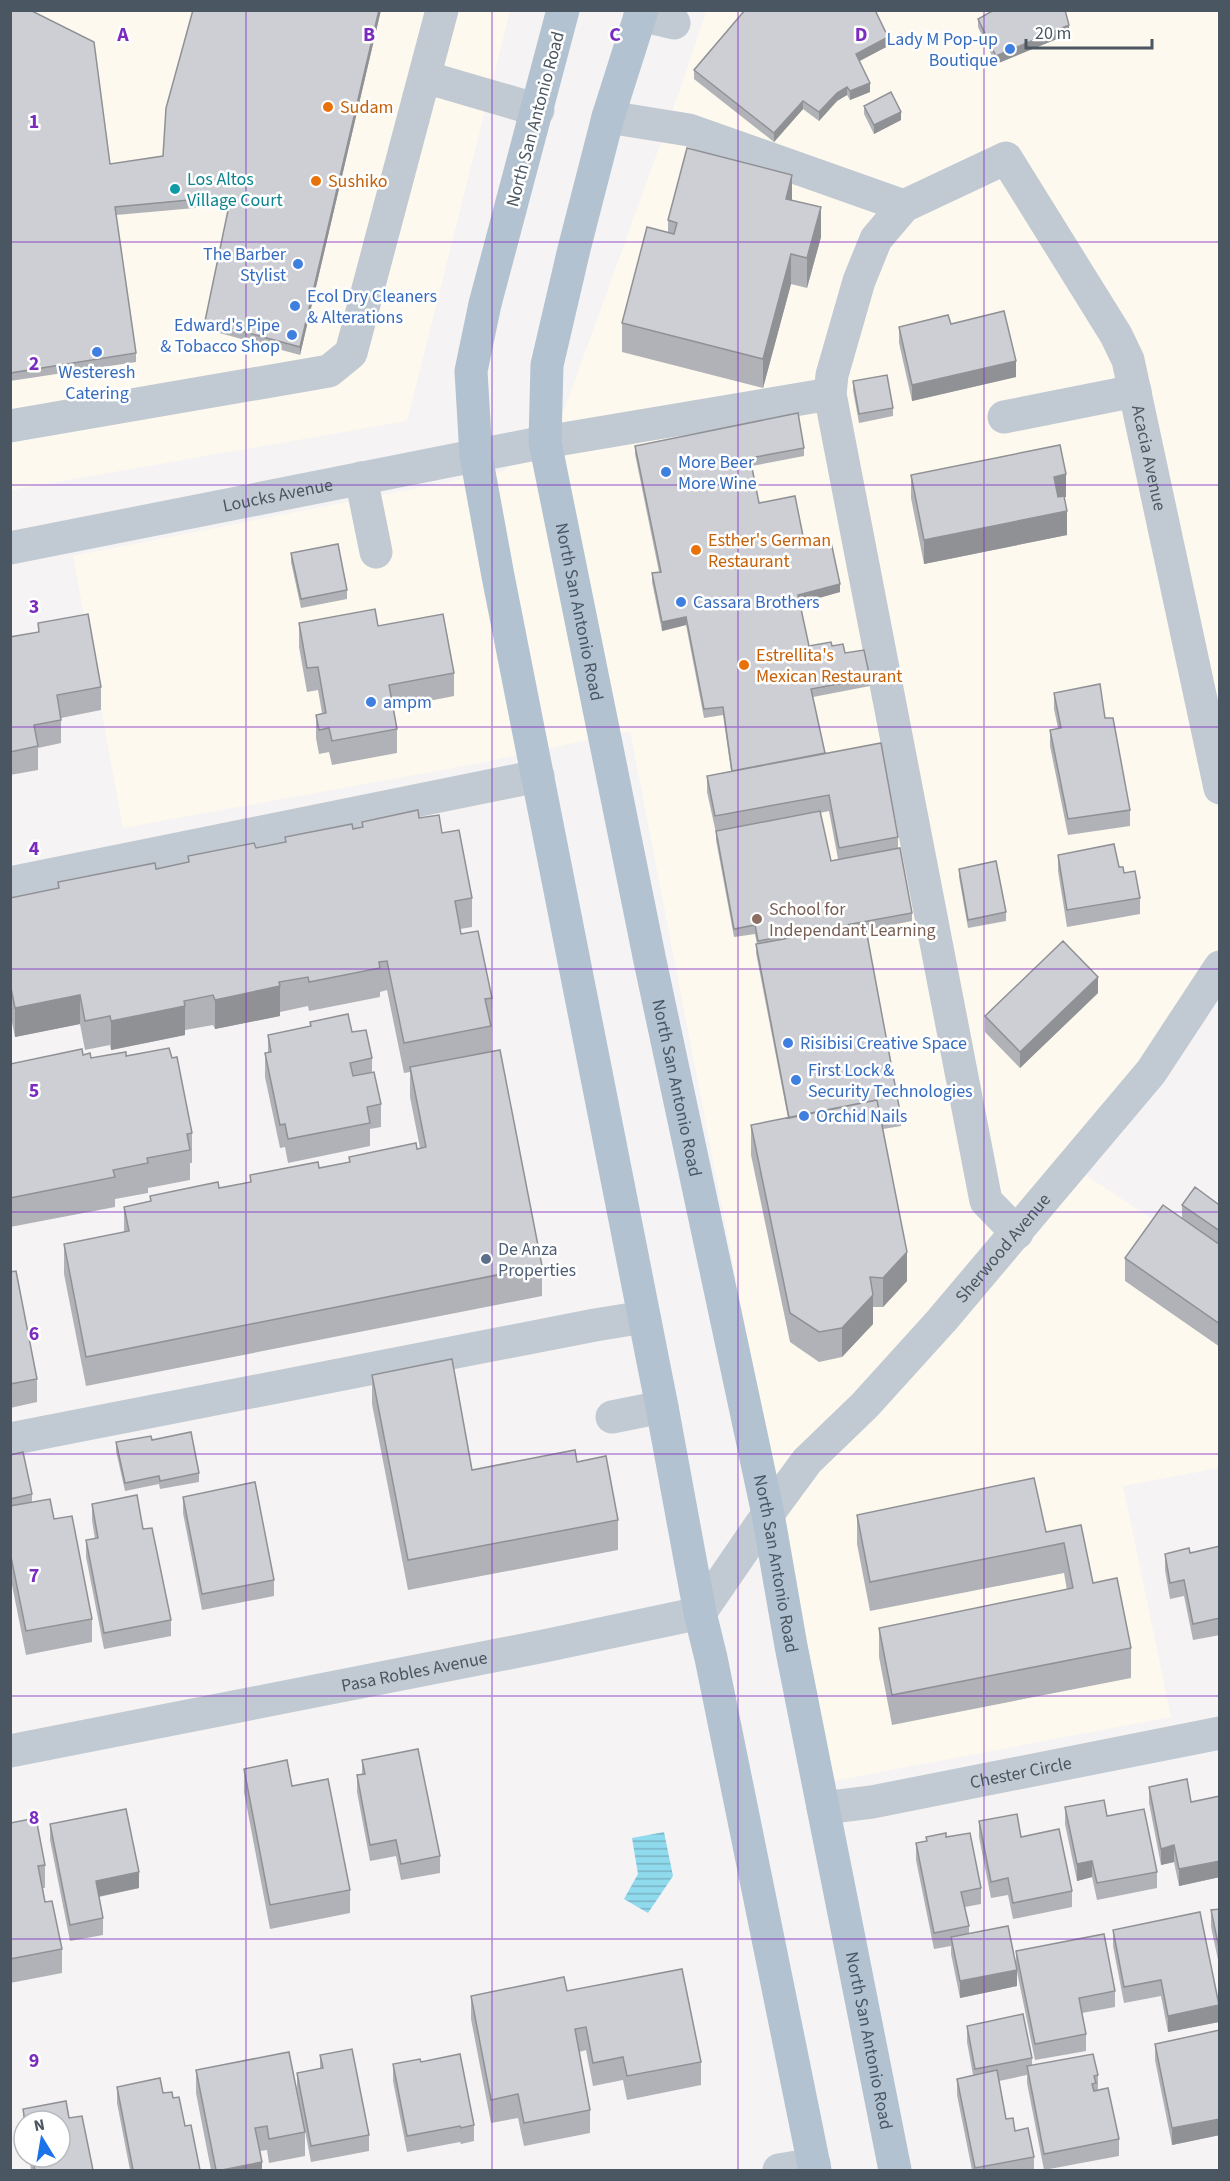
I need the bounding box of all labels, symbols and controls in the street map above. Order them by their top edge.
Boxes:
scale bar [1026,12,1152,50]
text: A [116,21,129,49]
text: B [363,21,375,49]
text: C [609,21,621,49]
text: D [855,21,867,49]
text: 20 m [1035,21,1071,46]
place label: Lady M Pop-up Boutique [886,27,998,73]
street label: North San Antonio Road [500,29,571,210]
marker: Lady M Pop-up Boutique [1003,42,1017,56]
place label: Sudam [340,95,393,120]
marker: Sudam [321,100,335,114]
text: 1 [29,108,39,136]
place label: Los Altos Village Court [187,167,282,213]
place label: Sushiko [328,169,388,194]
marker: Sushiko [309,174,323,188]
marker: Los Altos Village Court [168,182,182,196]
place label: The Barber Stylist [203,242,287,288]
marker: The Barber Stylist [291,257,305,271]
place label: Ecol Dry Cleaners & Alterations [307,284,437,330]
marker: Ecol Dry Cleaners & Alterations [288,299,302,313]
place label: Edward's Pipe & Tobacco Shop [160,313,280,359]
marker: Edward's Pipe & Tobacco Shop [285,328,299,342]
marker: Westeresh Catering [90,345,104,359]
text: 2 [29,350,39,378]
place label: Westeresh Catering [58,360,136,406]
street label: Acacia Avenue [1125,403,1172,513]
place label: More Beer More Wine [678,450,757,496]
marker: More Beer More Wine [659,465,673,479]
street label: Loucks Avenue [221,472,335,519]
street label: North San Antonio Road [549,521,609,703]
place label: Esther's German Restaurant [708,528,831,574]
marker: Esther's German Restaurant [689,543,703,557]
place label: Cassara Brothers [693,590,820,615]
text: 3 [29,593,39,621]
marker: Cassara Brothers [674,595,688,609]
place label: Estrellita's Mexican Restaurant [756,643,902,689]
marker: Estrellita's Mexican Restaurant [737,658,751,672]
place label: ampm [383,690,432,715]
marker: ampm [364,695,378,709]
text: 4 [29,835,40,863]
place label: School for Independant Learning [769,897,936,943]
marker: School for Independant Learning [750,912,764,926]
street label: North San Antonio Road [645,997,708,1179]
place label: Risibisi Creative Space [800,1031,967,1056]
marker: Risibisi Creative Space [781,1036,795,1050]
place label: First Lock & Security Technologies [808,1058,973,1104]
marker: First Lock & Security Technologies [789,1073,803,1087]
text: 5 [29,1077,39,1105]
place label: Orchid Nails [816,1104,907,1129]
marker: Orchid Nails [797,1109,811,1123]
street label: Sherwood Avenue [949,1188,1057,1309]
place label: De Anza Properties [498,1237,576,1283]
marker: De Anza Properties [479,1252,493,1266]
text: 6 [29,1320,39,1348]
street label: North San Antonio Road [747,1472,804,1655]
text: 7 [29,1562,39,1590]
street label: Pasa Robles Avenue [339,1645,490,1699]
street label: Chester Circle [968,1751,1074,1795]
text: 8 [29,1804,39,1832]
street label: North San Antonio Road [839,1950,899,2132]
text: 9 [29,2047,39,2075]
north arrow [12,2109,72,2169]
text: N [32,2113,47,2137]

